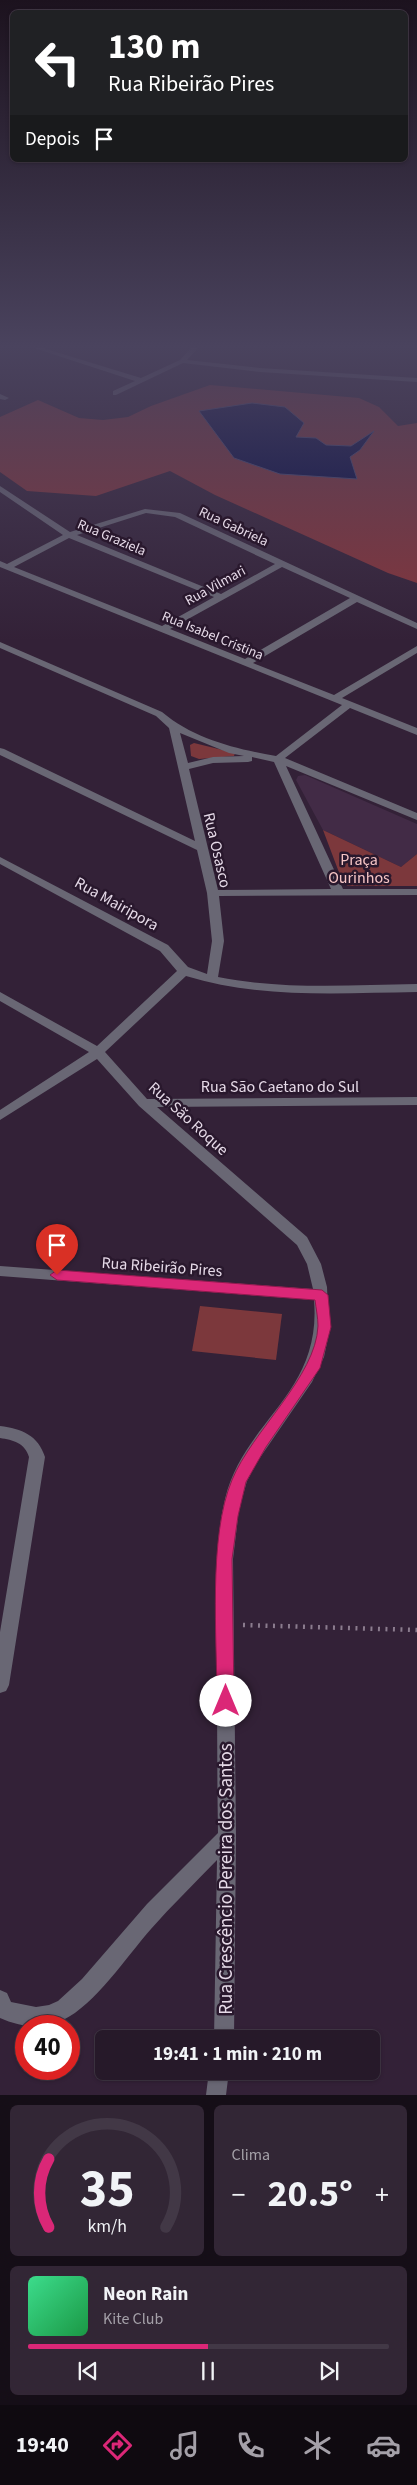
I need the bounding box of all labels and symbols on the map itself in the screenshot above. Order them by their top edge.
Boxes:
street label: Rua Gabriela [195,502,272,552]
street label: Rua Graziela [74,515,149,561]
street label: Rua Vilmari [181,561,249,611]
street label: Rua Isabel Cristina [159,606,266,665]
street label: Rua Osasco [198,810,236,890]
park label: Praça Ourinhos [328,849,390,889]
street label: Rua Mairipora [71,872,163,936]
street label: Rua São Caetano do Sul [201,1076,359,1098]
street label: Rua São Roque [144,1077,233,1161]
pin [36,1224,78,1275]
street label: Rua Ribeirão Pires [101,1252,223,1282]
position arrow [199,1674,251,1726]
street label: Rua Crescêncio Pereira dos Santos [213,1743,240,2015]
speed limit sign: 40 [15,2015,80,2080]

